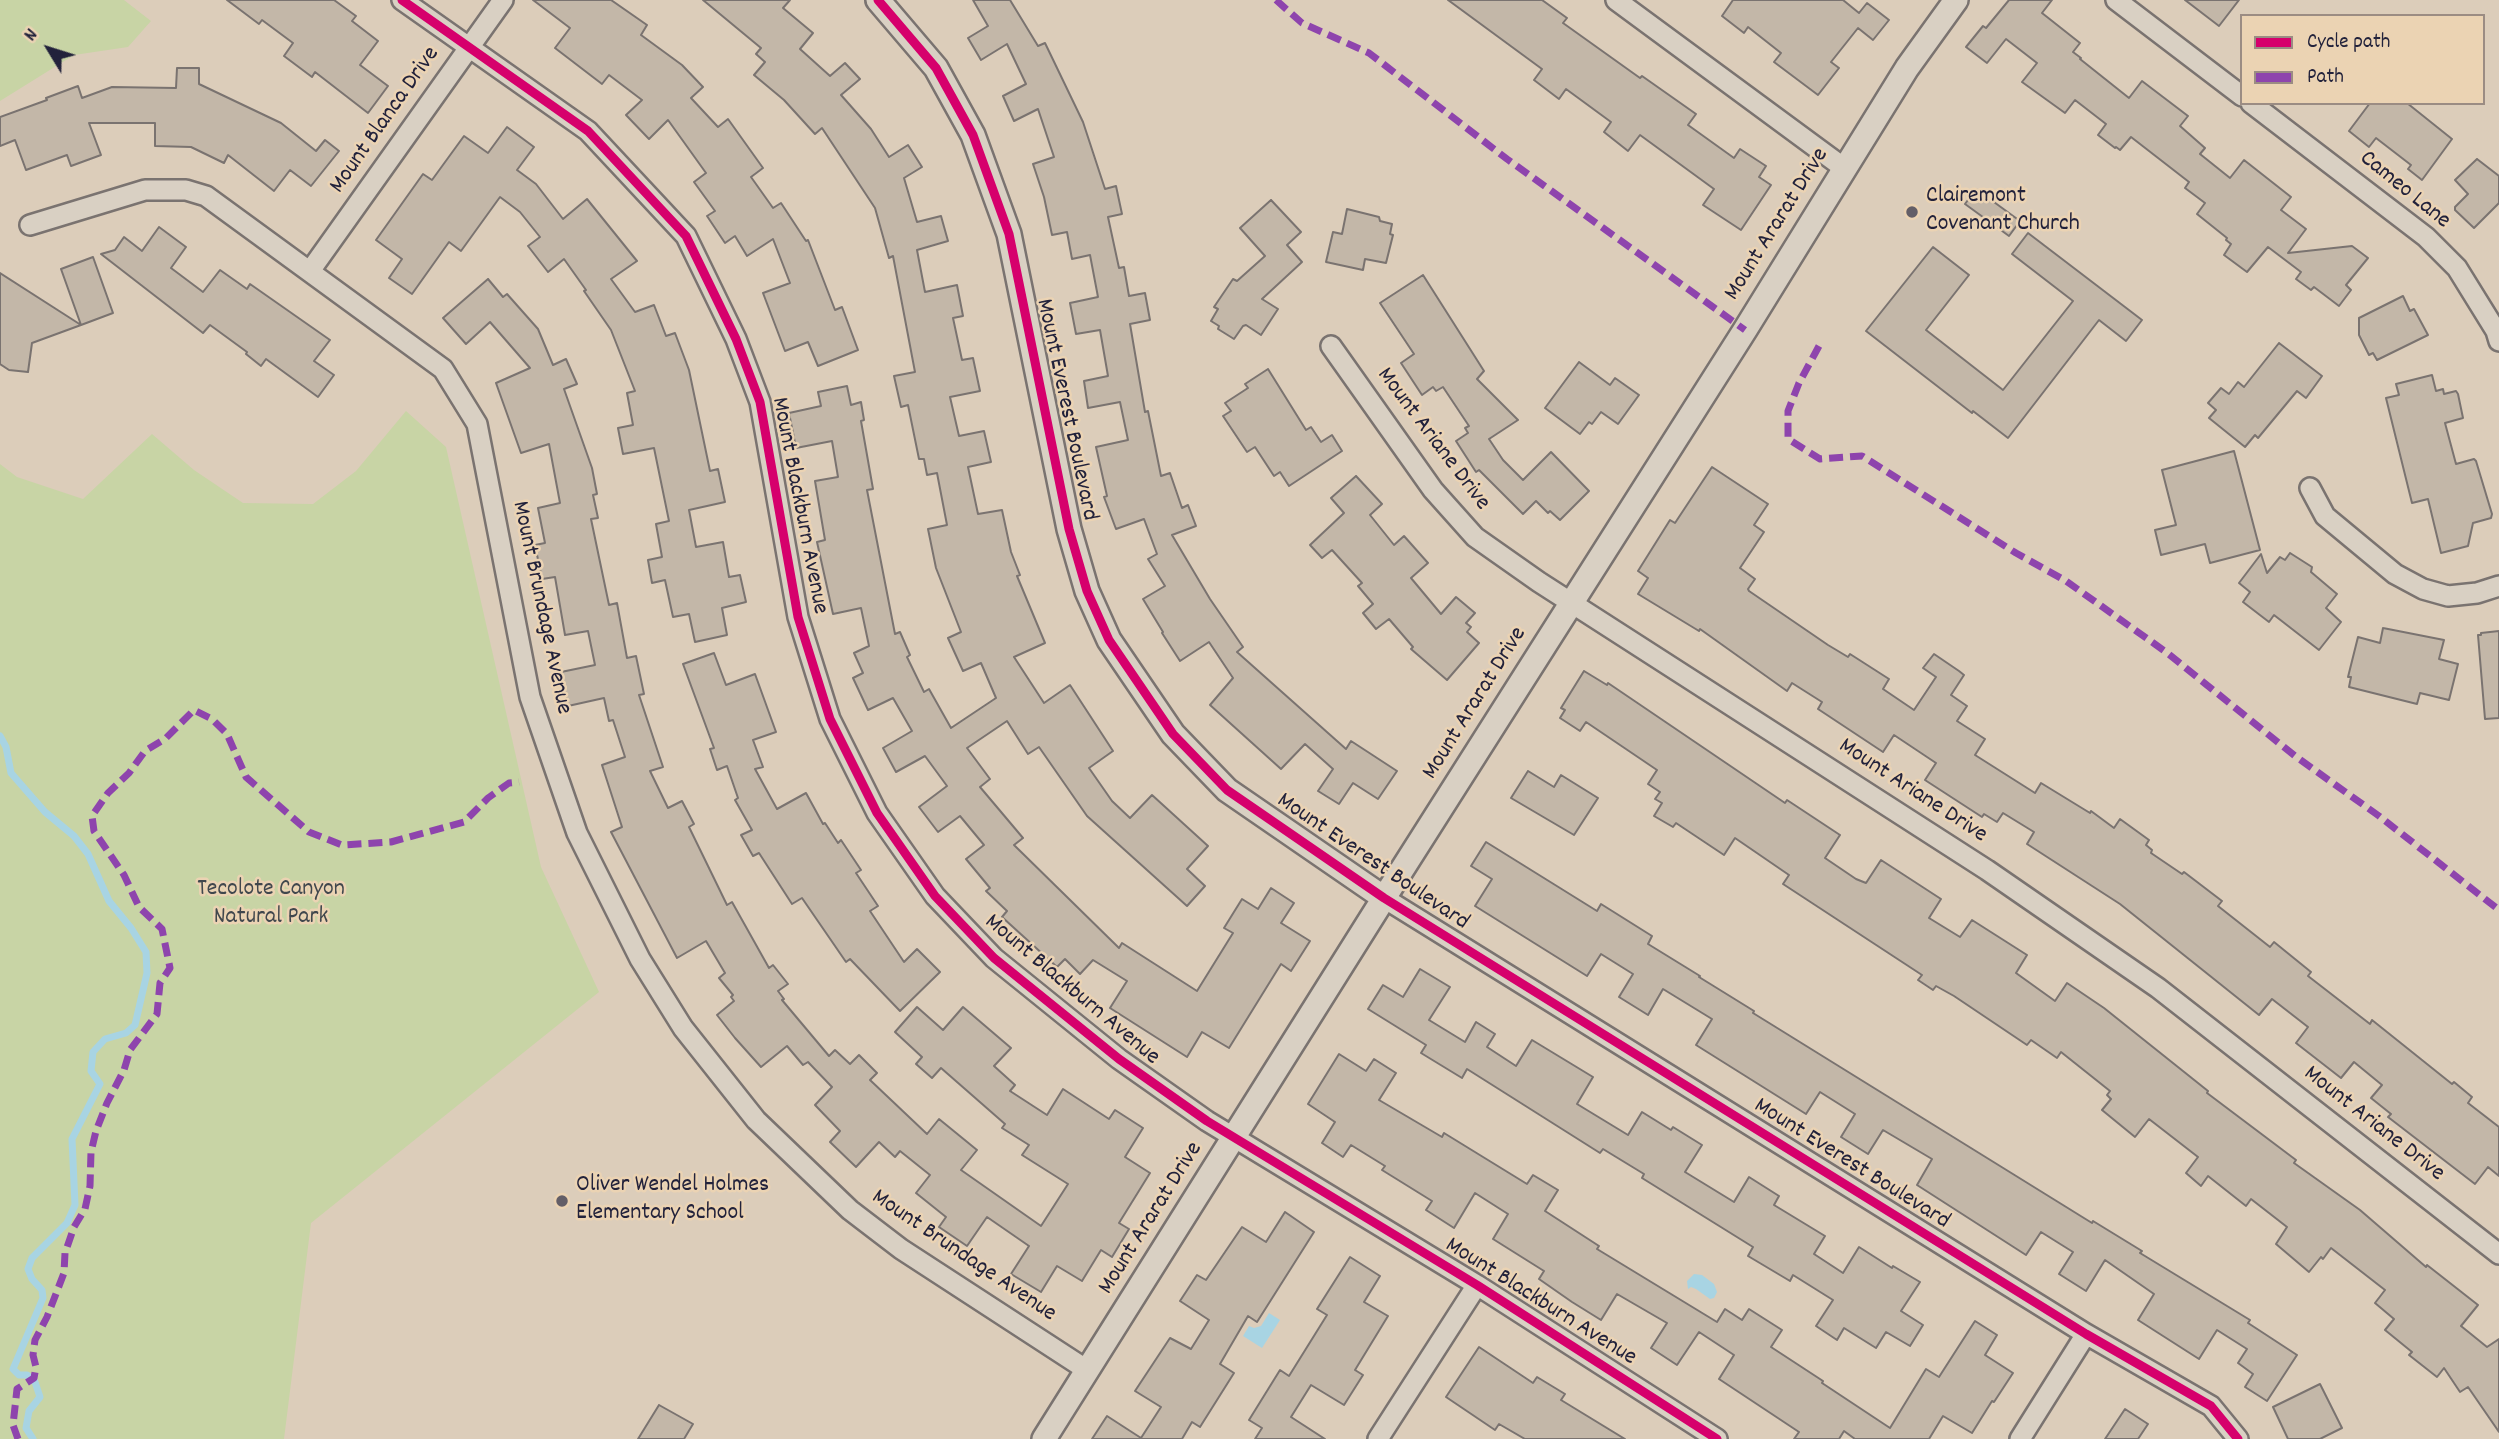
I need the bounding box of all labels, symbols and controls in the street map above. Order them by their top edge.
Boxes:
north arrow [14,14,84,84]
legend [2240,14,2485,105]
text: N [19,24,46,48]
text: Cycle path [2307,28,2390,58]
street label: Mount Blanca Drive [325,42,447,200]
text: Path [2307,63,2344,93]
street label: Mount Ararat Drive [1720,143,1836,307]
street label: Cameo Lane [2353,145,2455,237]
place label: Clairemont Covenant Church [1926,184,2080,240]
marker: Clairemont Covenant Church [1904,204,1920,220]
street label: Mount Everest Boulevard [1027,296,1103,524]
street label: Mount Ariane Drive [1369,363,1495,517]
street label: Mount Blackburn Avenue [763,395,833,617]
street label: Mount Brundage Avenue [503,499,577,717]
street label: Mount Ararat Drive [1418,622,1534,786]
street label: Mount Ariane Drive [1832,733,1992,851]
street label: Mount Everest Boulevard [1270,788,1474,938]
park label: Tecolote Canyon Natural Park [197,877,345,933]
street label: Mount Blackburn Avenue [977,909,1165,1073]
street label: Mount Ariane Drive [2297,1061,2449,1189]
street label: Mount Everest Boulevard [1748,1093,1954,1237]
street label: Mount Ararat Drive [1094,1137,1210,1301]
place label: Oliver Wendel Holmes Elementary School [576,1173,769,1229]
street label: Mount Brundage Avenue [865,1184,1061,1330]
marker: Oliver Wendel Holmes Elementary School [554,1193,570,1209]
street label: Mount Blackburn Avenue [1439,1232,1641,1374]

